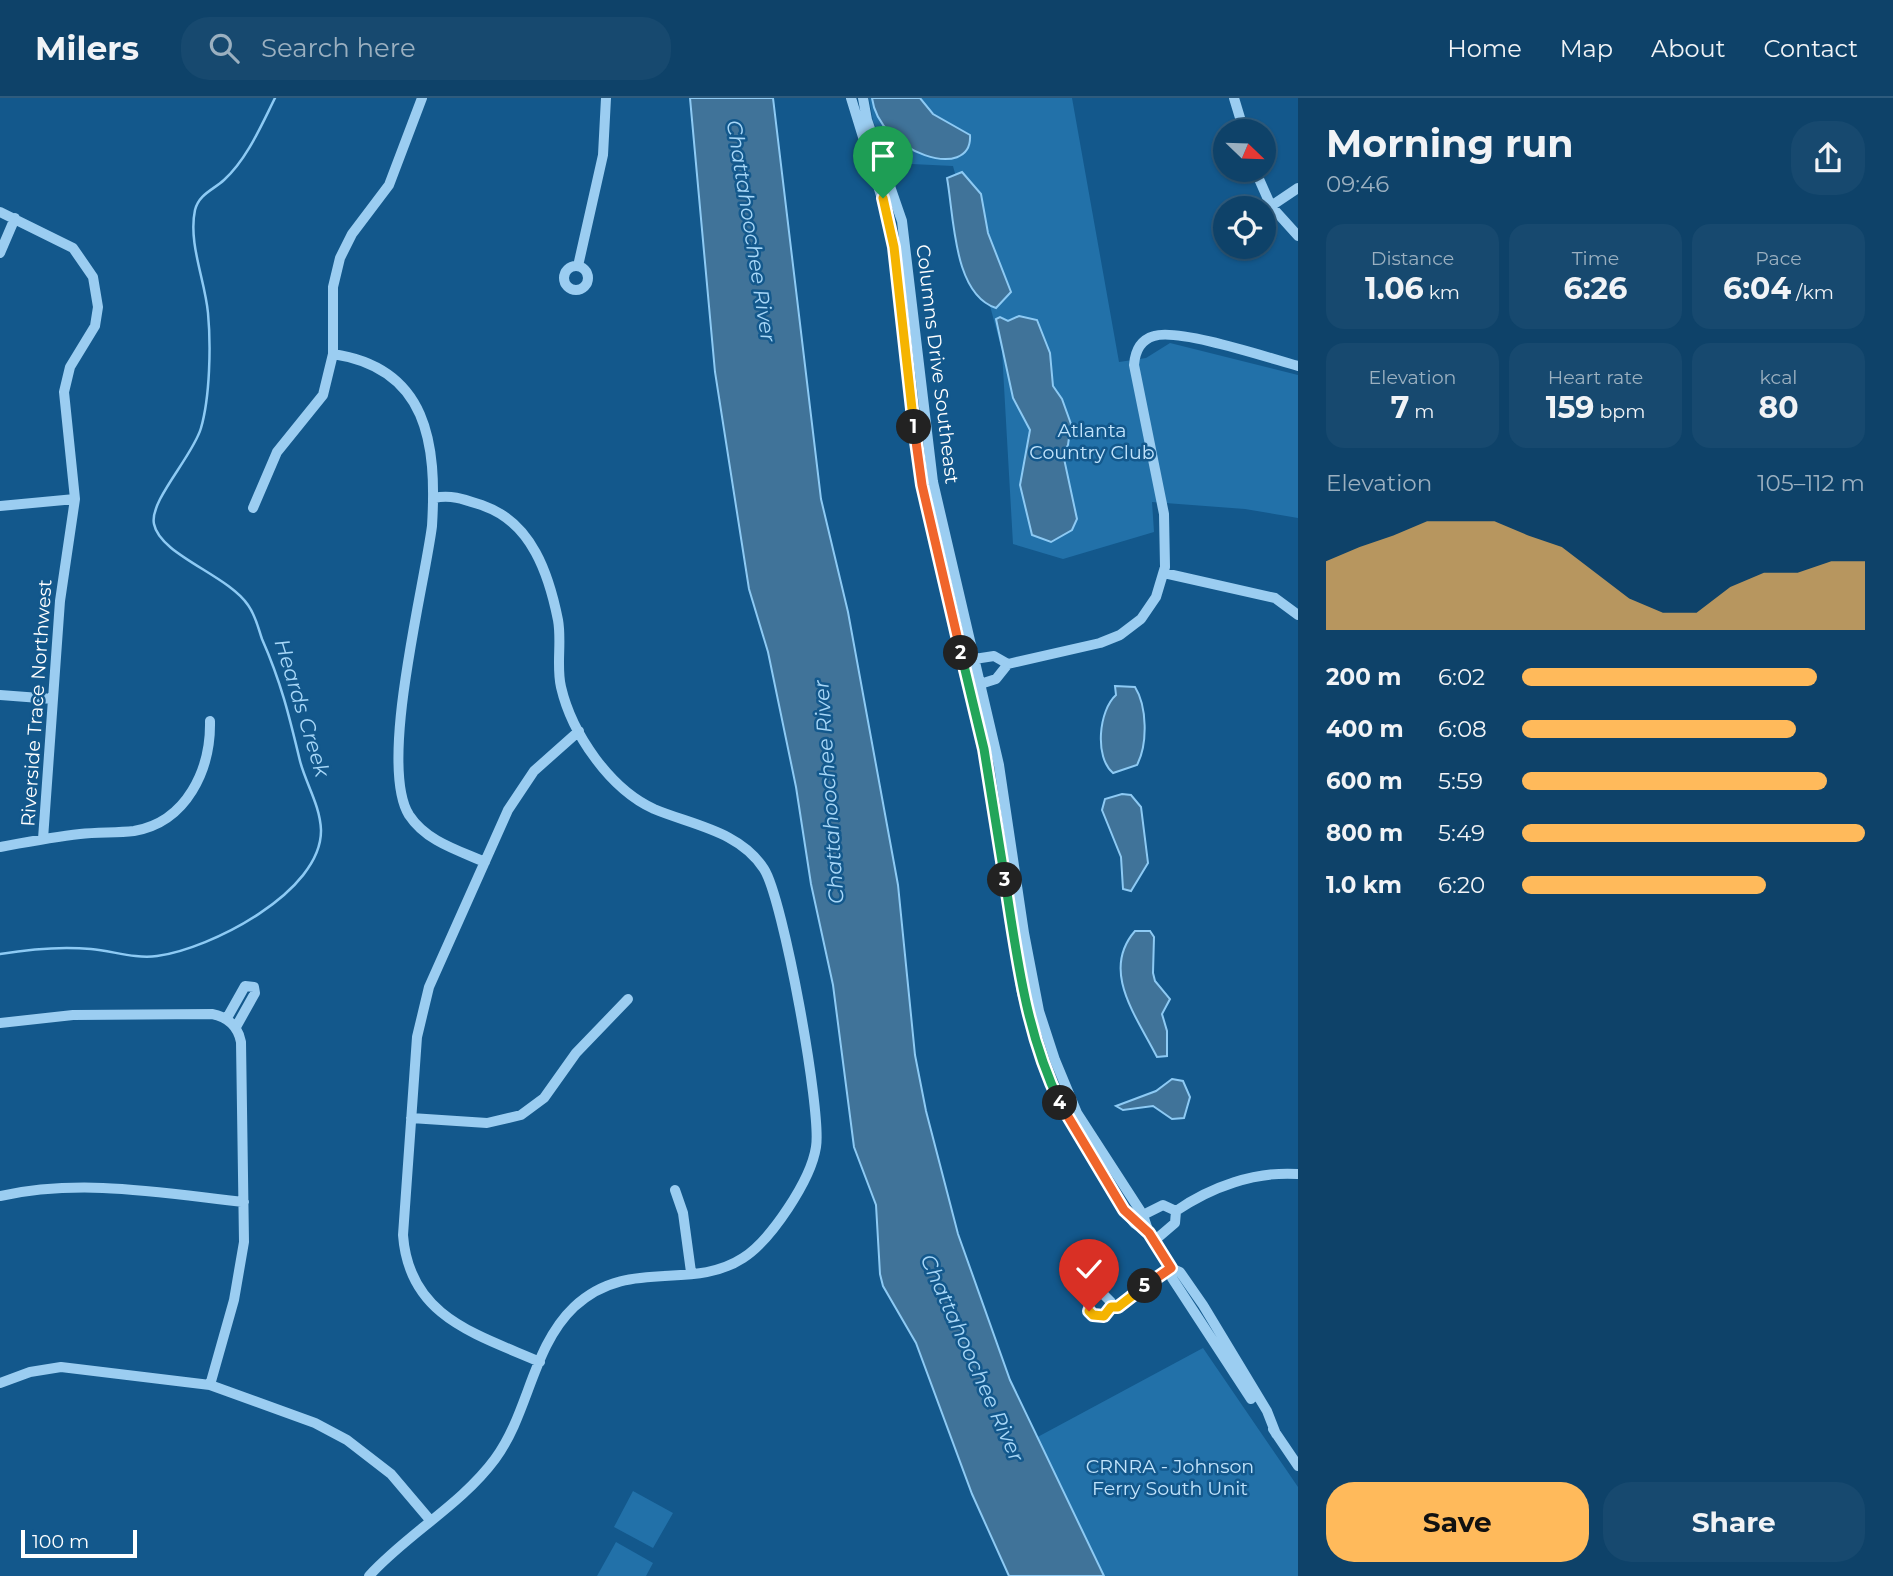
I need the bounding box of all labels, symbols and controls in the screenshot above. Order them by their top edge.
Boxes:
search box [181,17,671,80]
text: Milers [35,28,139,68]
icon: search [205,29,243,67]
text: Search here [261,32,416,64]
text: Home [1447,34,1522,63]
text: Map [1560,34,1613,63]
text: About [1651,34,1725,63]
text: Contact [1763,34,1858,63]
water label: Chattahoochee River [722,118,781,344]
north arrow [1213,119,1276,182]
map controls [1213,119,1276,259]
text: Morning run [1326,120,1574,167]
button: share [1791,121,1865,195]
pin [853,126,913,198]
icon: arrive [864,137,902,175]
text: 09:46 [1326,170,1389,198]
button: locate [1213,196,1276,259]
street label: Columns Drive Southeast [911,243,964,485]
text: Distance [1371,247,1454,270]
text: Time [1572,247,1619,270]
text: Pace [1755,247,1802,270]
text: 1.06 [1365,270,1424,307]
text: 6:26 [1564,270,1627,307]
text: 6:04 [1723,270,1791,307]
text: km [1424,281,1460,304]
text: /km [1791,281,1834,304]
text: Elevation [1369,366,1456,389]
text: Heart rate [1548,366,1643,389]
text: kcal [1760,366,1797,389]
text: 7 [1391,389,1409,426]
text: 159 [1546,389,1594,426]
text: 80 [1758,389,1799,426]
text: m [1409,400,1434,423]
text: bpm [1594,400,1645,423]
pin: 1 [897,410,932,444]
text: 1 [910,415,917,438]
park label: Atlanta Country Club [1029,419,1155,464]
text: Elevation [1326,469,1432,497]
text: 105–112 m [1757,469,1865,497]
street label: Riverside Trace Northwest [16,578,57,827]
water label: Heards Creek [270,636,336,781]
pin: 2 [944,636,978,670]
text: 2 [955,641,966,664]
text: 200 m [1326,663,1401,691]
text: 6:02 [1438,663,1485,691]
water label: Chattahoochee River [808,679,849,905]
text: 400 m [1326,715,1404,743]
text: 6:08 [1438,715,1487,743]
text: 600 m [1326,767,1403,795]
text: 5:59 [1438,767,1483,795]
text: 800 m [1326,819,1403,847]
text: 5:49 [1438,819,1485,847]
pin: 3 [988,862,1023,898]
text: 3 [999,868,1010,891]
text: 1.0 km [1326,871,1402,899]
text: 6:20 [1438,871,1485,899]
pin: 4 [1042,1086,1078,1121]
text: 4 [1053,1091,1066,1114]
pin [1059,1239,1119,1311]
water label: Chattahoochee River [915,1250,1030,1466]
icon: check [1070,1250,1108,1288]
pin: 5 [1128,1268,1162,1304]
text: 5 [1139,1274,1150,1297]
park label: CRNRA - Johnson Ferry South Unit [1086,1455,1254,1500]
button: Save [1326,1482,1589,1562]
button: Share [1603,1482,1865,1562]
scale bar [21,1527,136,1559]
text: 100 m [32,1530,89,1553]

